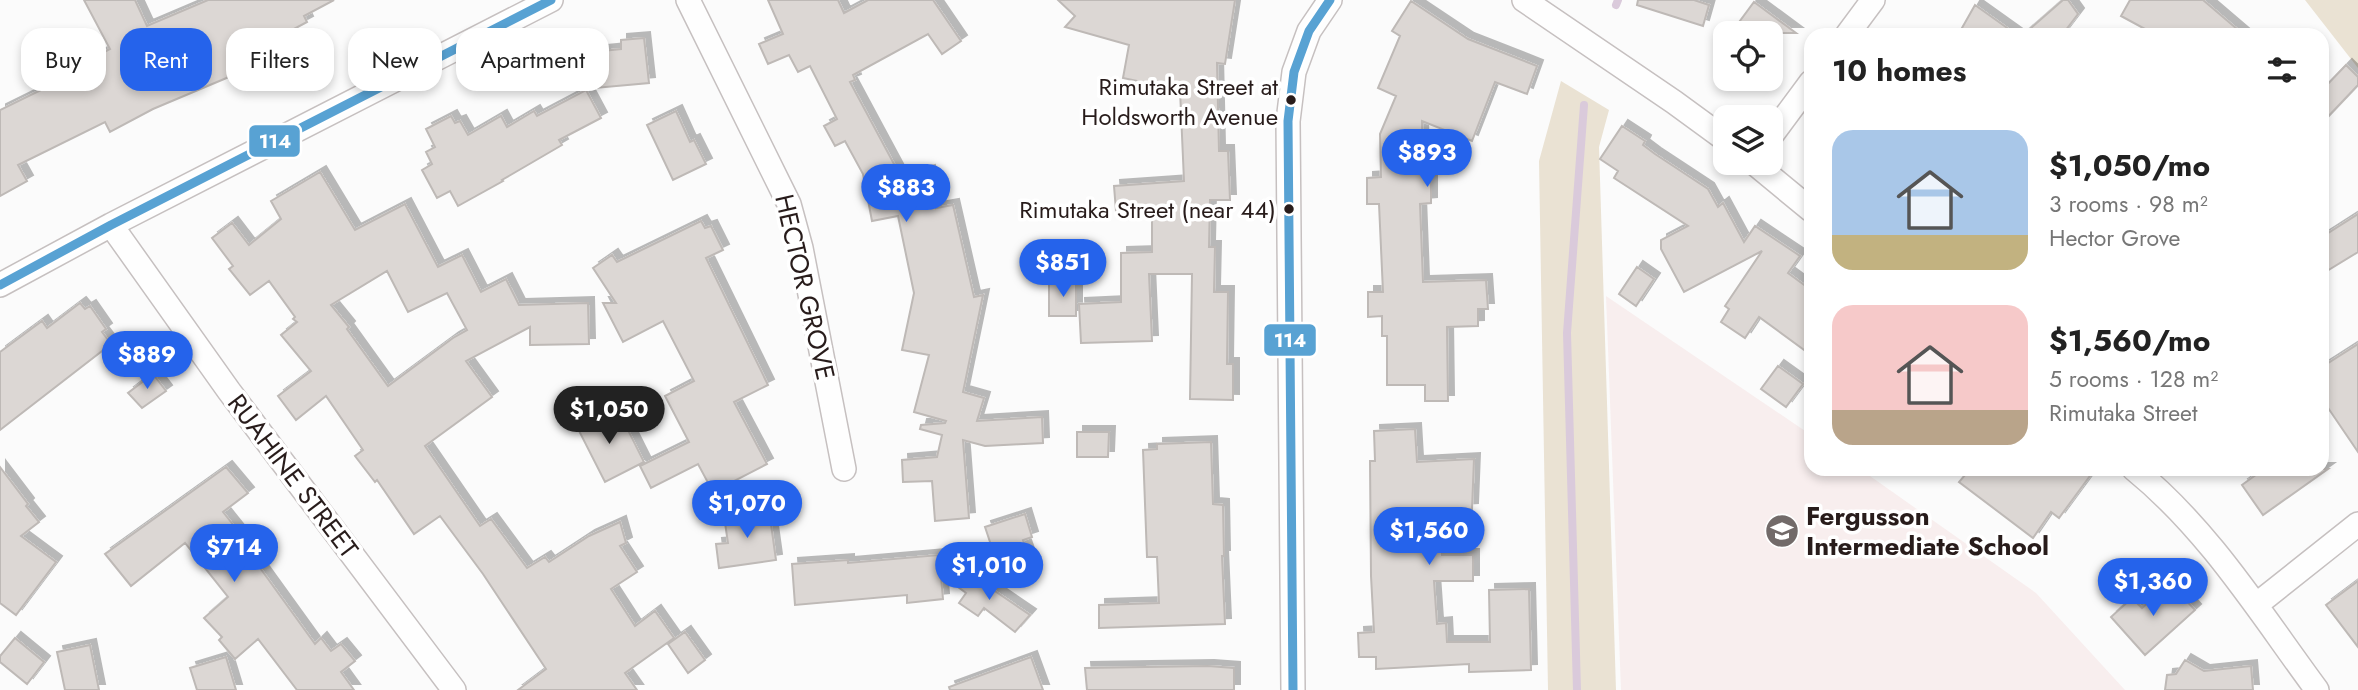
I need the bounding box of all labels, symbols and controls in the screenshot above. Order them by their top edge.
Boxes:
map controls [1713,21,1783,175]
button: locate [1713,21,1783,91]
chip: Buy [21,28,106,91]
chip: Rent [120,28,212,91]
chip: Filters [226,28,334,91]
chip: New [348,28,442,91]
chip: Apartment [456,28,609,91]
text: 10 homes [1832,49,1966,92]
icon: filters [2263,51,2301,89]
place label: Rimutaka Street at Holdsworth Avenue [1081,69,1278,134]
marker: Rimutaka Street at Holdsworth Avenue [1284,93,1298,107]
button: layers [1713,105,1783,175]
line badge: 114 [248,124,301,158]
text: 114 [259,128,291,155]
pin: $893 [1386,130,1468,189]
text: $893 [1398,135,1456,169]
text: $1,050/mo [2049,144,2210,187]
icon: home [1888,158,1972,242]
pin: $883 [865,164,947,224]
text: $883 [877,170,935,204]
text: 3 rooms · 98 m² [2049,187,2208,221]
street label: HECTOR GROVE [765,190,845,384]
place label: Rimutaka Street (near 44) [1019,192,1276,227]
marker: Rimutaka Street (near 44) [1282,202,1296,216]
text: Hector Grove [2049,221,2180,255]
pin: $851 [1022,240,1104,299]
text: $851 [1035,245,1091,279]
text: $1,560/mo [2049,319,2210,362]
line badge: 114 [1263,323,1317,357]
text: 114 [1274,327,1306,354]
pin: $889 [106,332,188,391]
icon: home [1888,333,1972,417]
text: $889 [118,337,176,371]
text: 5 rooms · 128 m² [2049,362,2218,396]
street label: RUAHINE STREET [219,386,367,566]
pin: $1,050 [552,386,666,446]
text: $1,050 [570,392,648,426]
text: Rimutaka Street [2049,396,2197,430]
pin: $1,070 [690,480,804,540]
text: $1,070 [708,486,786,520]
place label: Fergusson Intermediate School [1806,497,2049,565]
pin: $1,560 [1372,508,1486,567]
school or university icon: Fergusson Intermediate School [1763,512,1801,550]
text: $1,560 [1390,513,1468,547]
pin: $714 [193,524,275,584]
text: $714 [206,530,262,564]
pin: $1,010 [932,542,1046,602]
text: $1,010 [951,548,1027,582]
pin: $1,360 [2096,558,2210,618]
text: $1,360 [2114,564,2192,598]

